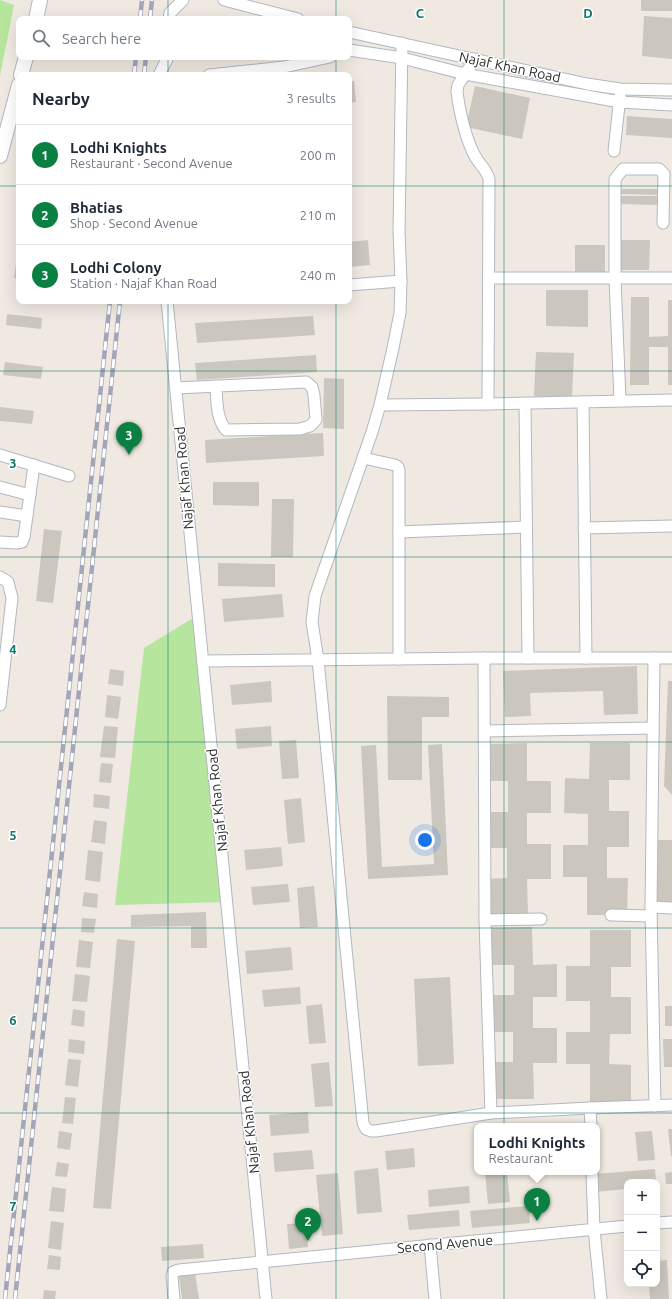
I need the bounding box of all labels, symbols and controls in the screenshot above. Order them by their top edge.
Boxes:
text: C [416,6,425,20]
text: D [583,6,593,20]
search box [16,16,352,60]
icon: search [30,27,52,49]
text: Search here [62,30,141,47]
street label: Najaf Khan Road [458,48,562,86]
text: Nearby [32,89,90,108]
text: 3 results [286,91,336,105]
text: Lodhi Knights [70,139,167,156]
text: 1 [41,148,49,162]
text: 200 m [300,148,336,162]
text: Restaurant · Second Avenue [70,156,233,170]
text: Bhatias [70,199,123,216]
text: 2 [41,208,49,222]
text: 210 m [300,208,336,222]
text: Shop · Second Avenue [70,216,198,230]
text: Lodhi Colony [70,259,161,276]
text: 3 [41,268,49,282]
text: 240 m [300,268,336,282]
text: Station · Najaf Khan Road [70,276,217,290]
pin: 3 [116,422,142,455]
street label: Najaf Khan Road [172,426,196,530]
text: 3 [9,456,17,470]
text: 4 [9,642,17,656]
street label: Najaf Khan Road [204,748,230,852]
text: 5 [9,828,17,842]
your location [415,830,435,850]
text: 6 [9,1013,17,1027]
street label: Najaf Khan Road [236,1070,262,1174]
popup [474,1123,600,1175]
text: Lodhi Knights [489,1134,585,1151]
text: Restaurant [489,1151,553,1165]
map controls [624,1179,660,1287]
button: + [624,1179,660,1215]
pin: 1 [524,1188,550,1221]
text: 7 [9,1199,17,1213]
pin: 2 [295,1208,321,1241]
button: − [624,1215,660,1251]
street label: Second Avenue [396,1232,494,1256]
button: locate [624,1251,660,1287]

